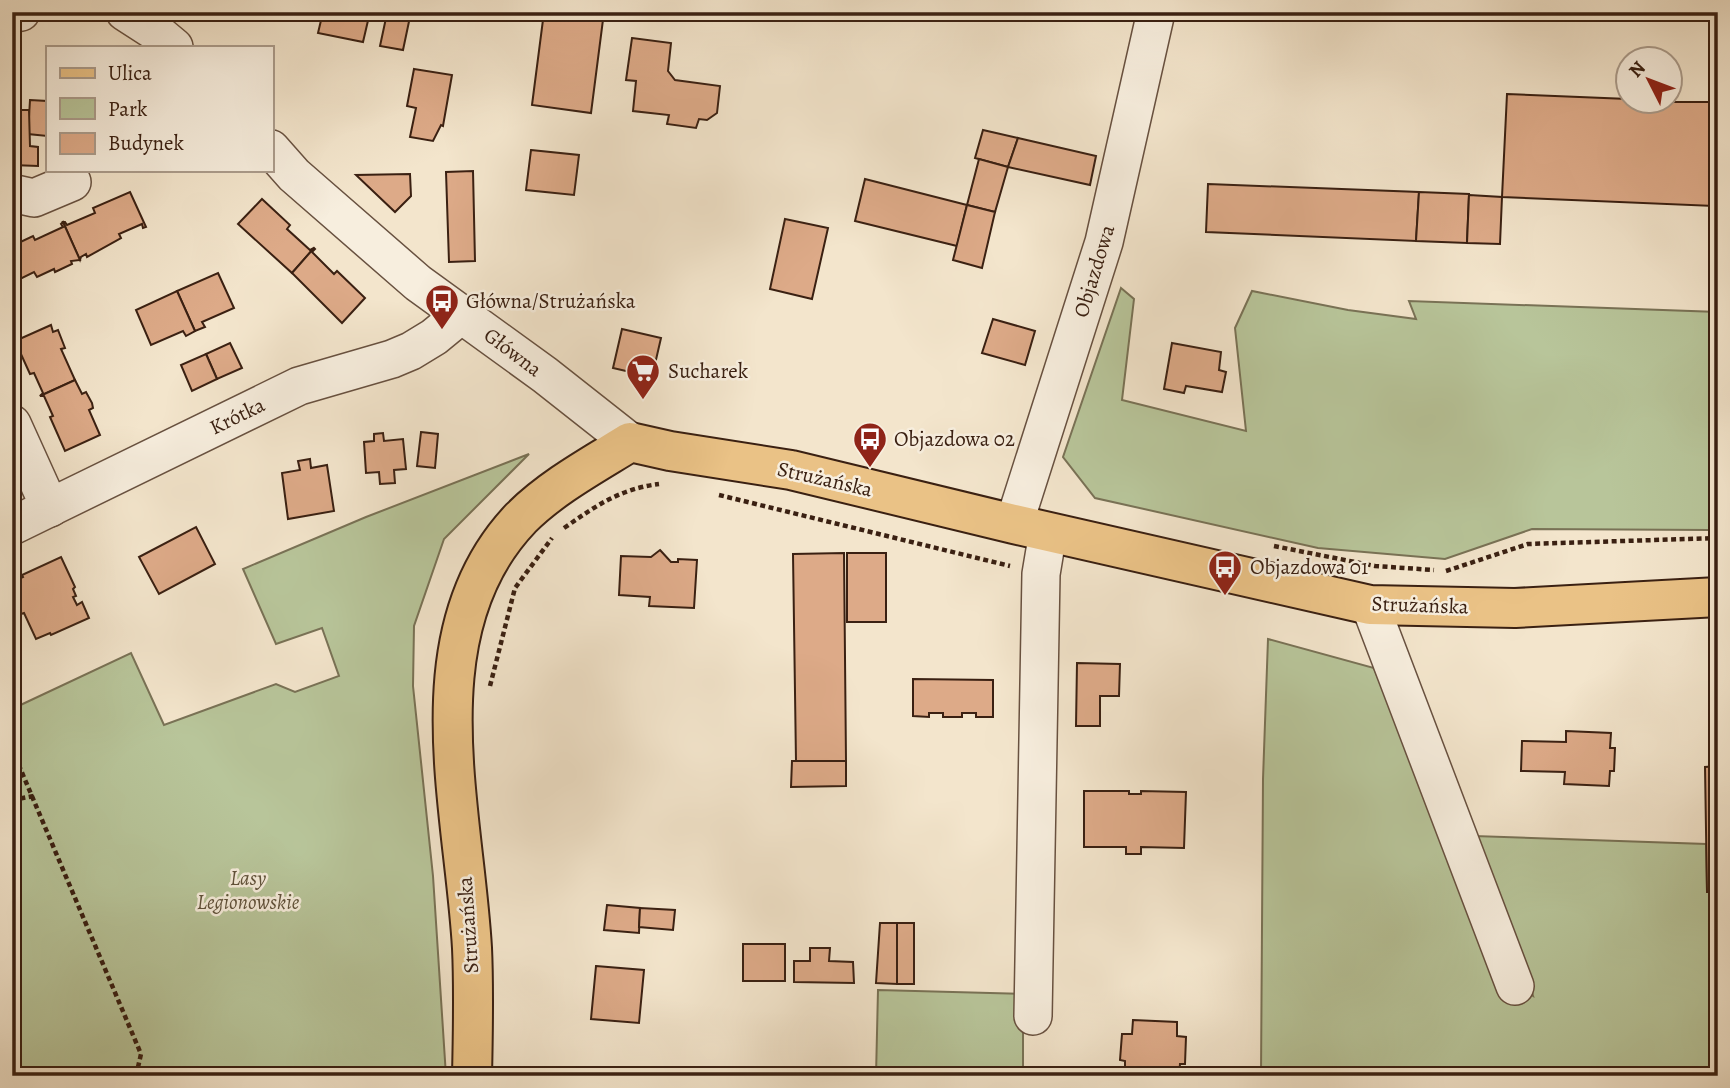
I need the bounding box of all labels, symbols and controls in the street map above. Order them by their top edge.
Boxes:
legend [46,46,273,172]
north arrow [1614,46,1684,116]
text: N [1623,55,1652,83]
text: Ulica [108,59,152,87]
text: Park [108,95,148,123]
text: Budynek [108,129,184,157]
street label: Objazdowa [1067,221,1121,321]
bus stop icon: Główna/Strużańska [423,282,461,331]
place label: Główna/Strużańska [466,287,636,315]
street label: Główna [478,321,548,383]
supermarket icon: Sucharek [624,352,662,401]
place label: Sucharek [668,357,749,385]
street label: Krótka [205,391,269,441]
bus stop icon: Objazdowa 02 [851,420,889,469]
place label: Objazdowa 02 [894,425,1015,453]
street label: Strużańska [775,454,876,504]
bus stop icon: Objazdowa 01 [1206,548,1244,597]
place label: Objazdowa 01 [1250,553,1368,581]
street label: Strużańska [1371,589,1469,621]
park label: Lasy Legionowskie [197,864,300,916]
street label: Strużańska [451,875,485,974]

